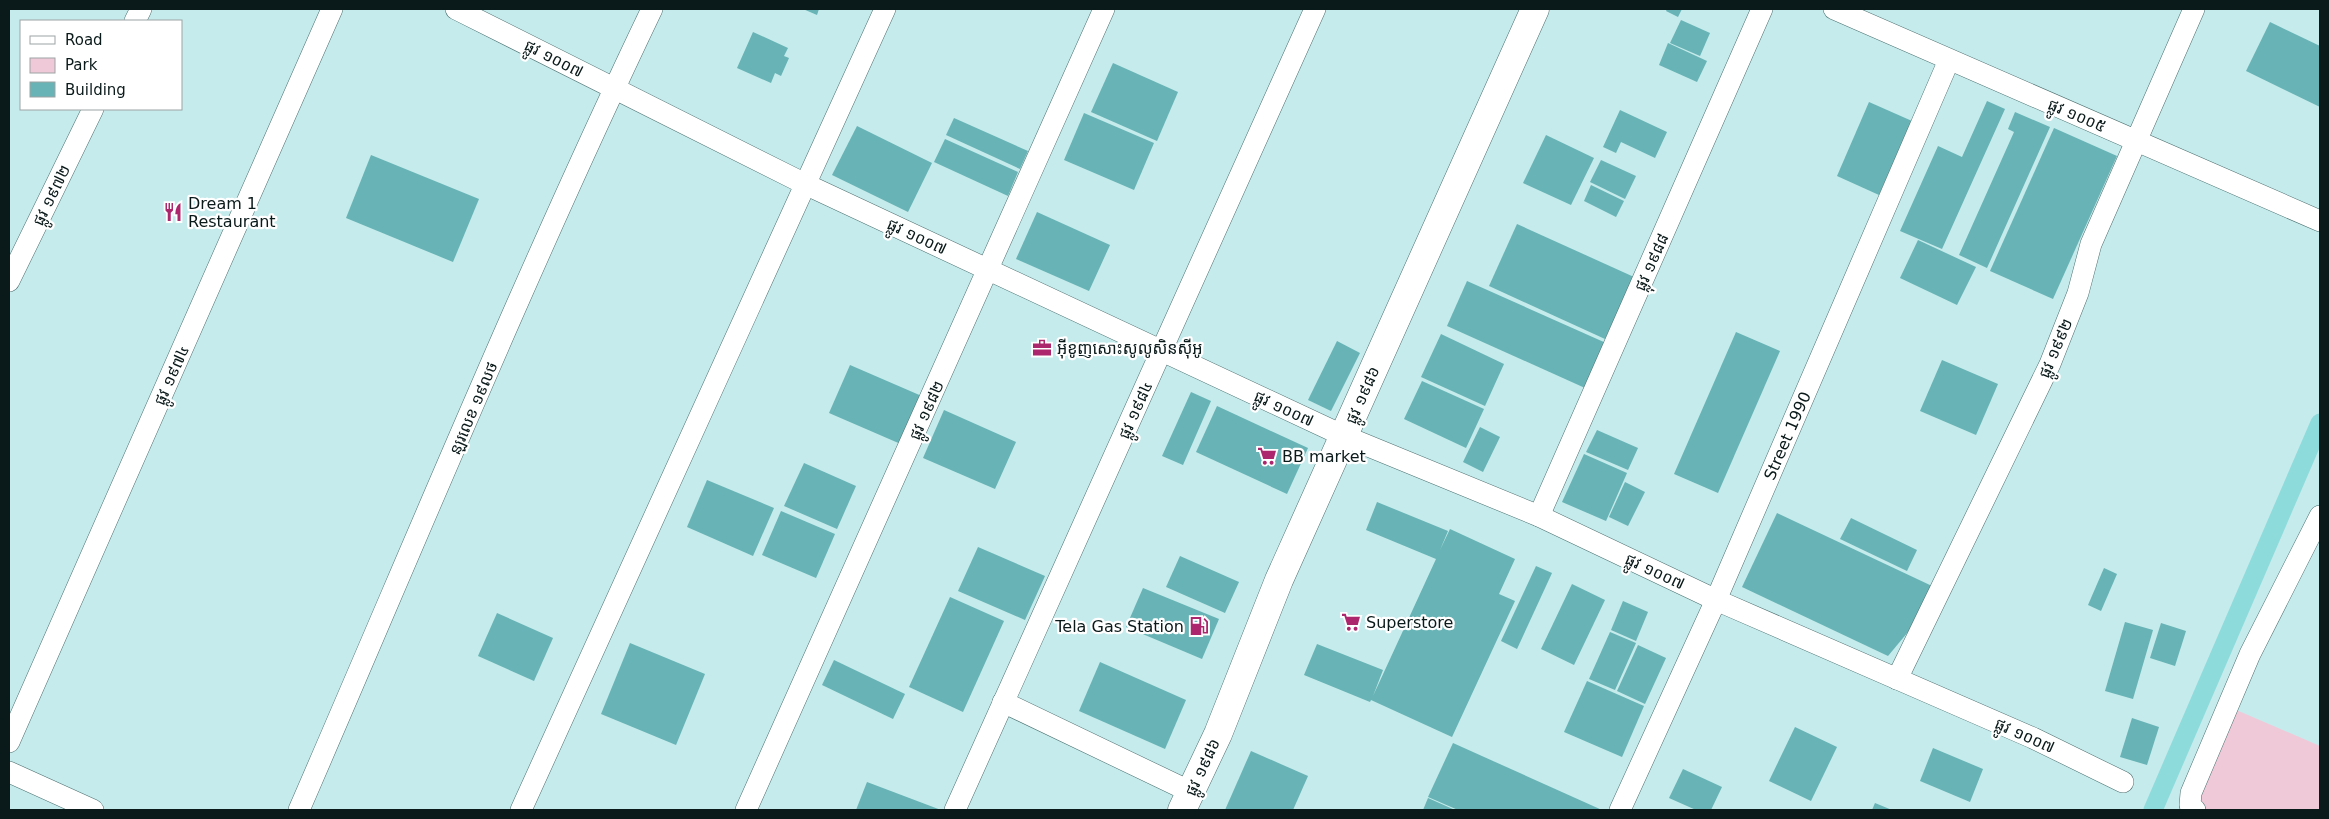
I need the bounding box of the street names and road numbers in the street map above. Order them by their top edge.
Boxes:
street label: ផ្លូវ ១០០៧ [519,36,586,86]
street label: ផ្លូវ ១០០៥ [2043,95,2109,141]
street label: ផ្លូវ ១៩៧២ [29,162,79,231]
street label: ផ្លូវ ១០០៧ [882,214,950,263]
street label: ផ្លុវ ១៩៨៨ [1630,230,1678,296]
street label: ផ្លូវ ១៩៩២ [2034,315,2081,383]
street label: ផ្លូវ ១៩៧៤ [150,342,197,410]
street label: ន្ឡរលេខ ១៩លថ [445,359,502,458]
street label: ផ្លូវ ១៩៨៦ [1341,363,1388,429]
street label: ផ្លូវ ១៩៨២ [905,378,952,445]
street label: ផ្លូវ ១៩៨៤ [1114,378,1161,444]
street label: ផ្លូវ ១០០៧ [1249,386,1317,435]
street label: Street 1990 [1760,389,1815,483]
street label: ផ្លូវ ១០០៧ [1620,549,1688,598]
street label: ផ្លូវ ១០០៧ [1990,714,2058,761]
street label: ផ្លូវ ១៩៨៦ [1181,736,1228,801]

